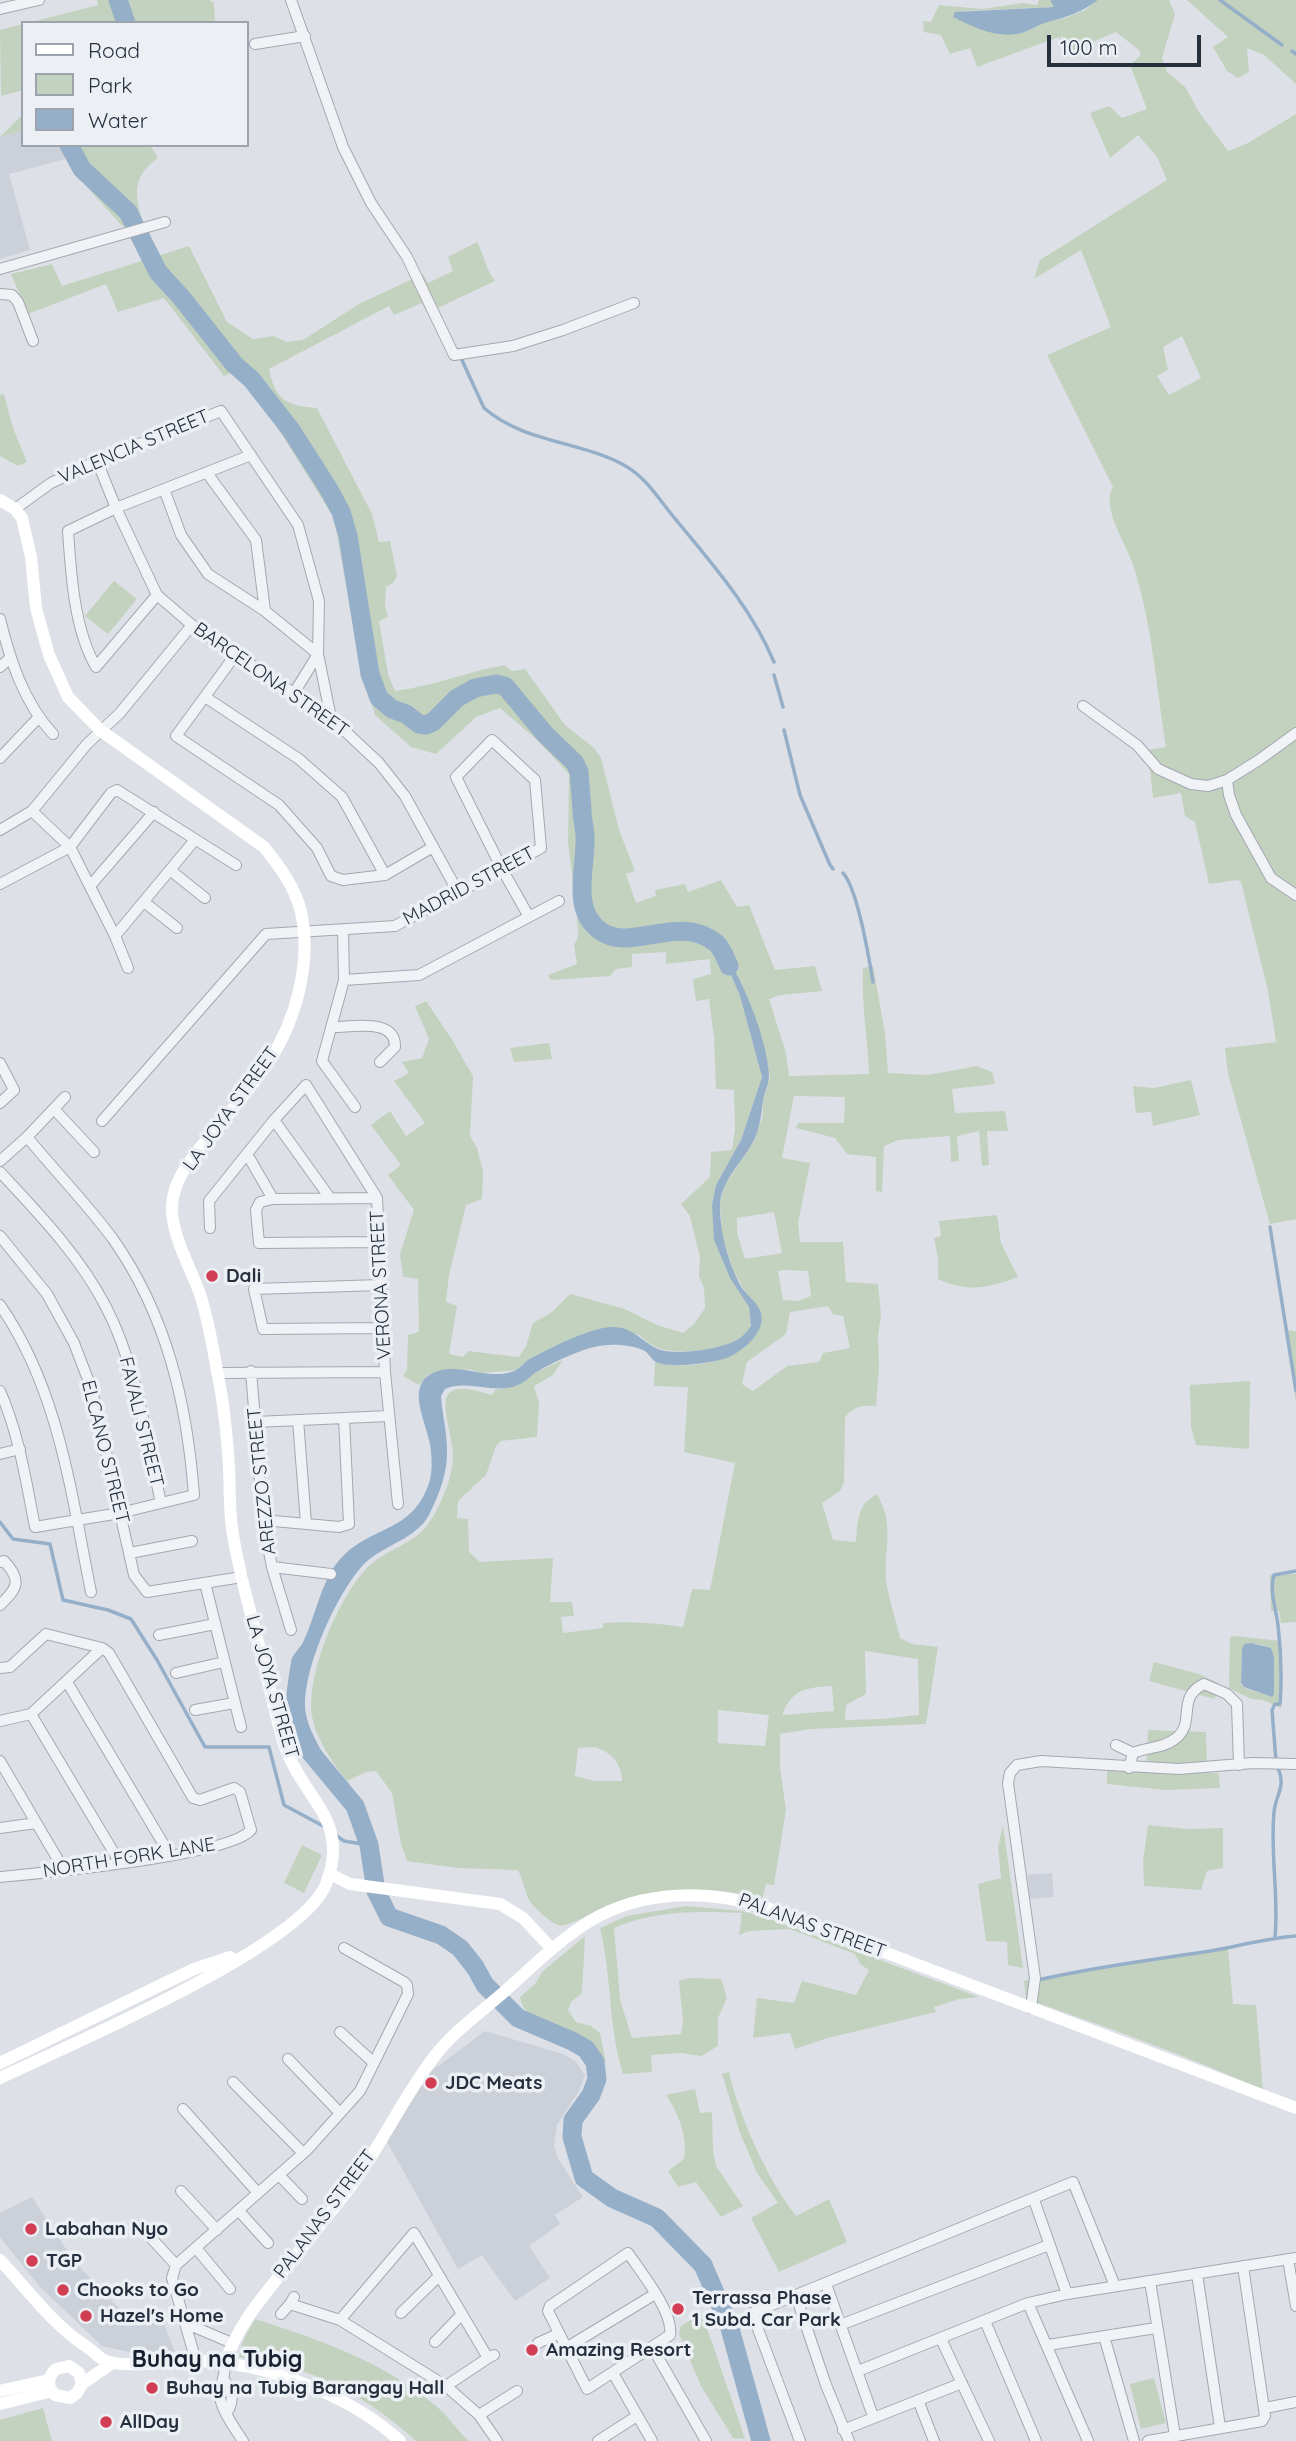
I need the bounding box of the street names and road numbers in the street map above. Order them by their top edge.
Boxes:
street label: VALENCIA STREET [55,405,213,489]
street label: BARCELONA STREET [189,618,353,742]
street label: MADRID STREET [399,842,539,930]
street label: LA JOYA STREET [178,1043,284,1175]
street label: VERONA STREET [366,1210,396,1360]
street label: FAVALI STREET [114,1355,168,1489]
street label: ELCANO STREET [76,1378,134,1526]
street label: AREZZO STREET [243,1406,281,1556]
street label: LA JOYA STREET [241,1613,303,1761]
street label: NORTH FORK LANE [41,1833,217,1883]
street label: PALANAS STREET [735,1889,889,1963]
street label: PALANAS STREET [269,2145,381,2283]

